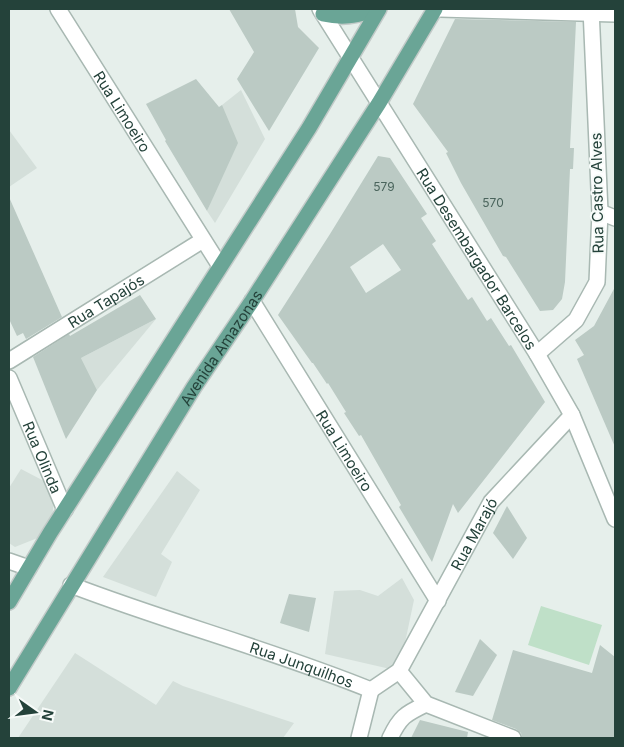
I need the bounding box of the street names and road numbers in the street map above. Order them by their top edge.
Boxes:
street label: Rua Limoeiro [90,67,155,155]
street label: Rua Castro Alves [586,132,608,254]
street label: Rua Desembargador Barcelos [413,164,541,353]
street label: Rua Tapajós [64,270,148,332]
street label: Avenida Amazonas [176,286,266,409]
street label: Rua Limoeiro [312,406,377,495]
street label: Rua Olinda [19,418,66,496]
street label: Rua Marajó [446,494,501,573]
street label: Rua Junquilhos [247,637,356,692]

